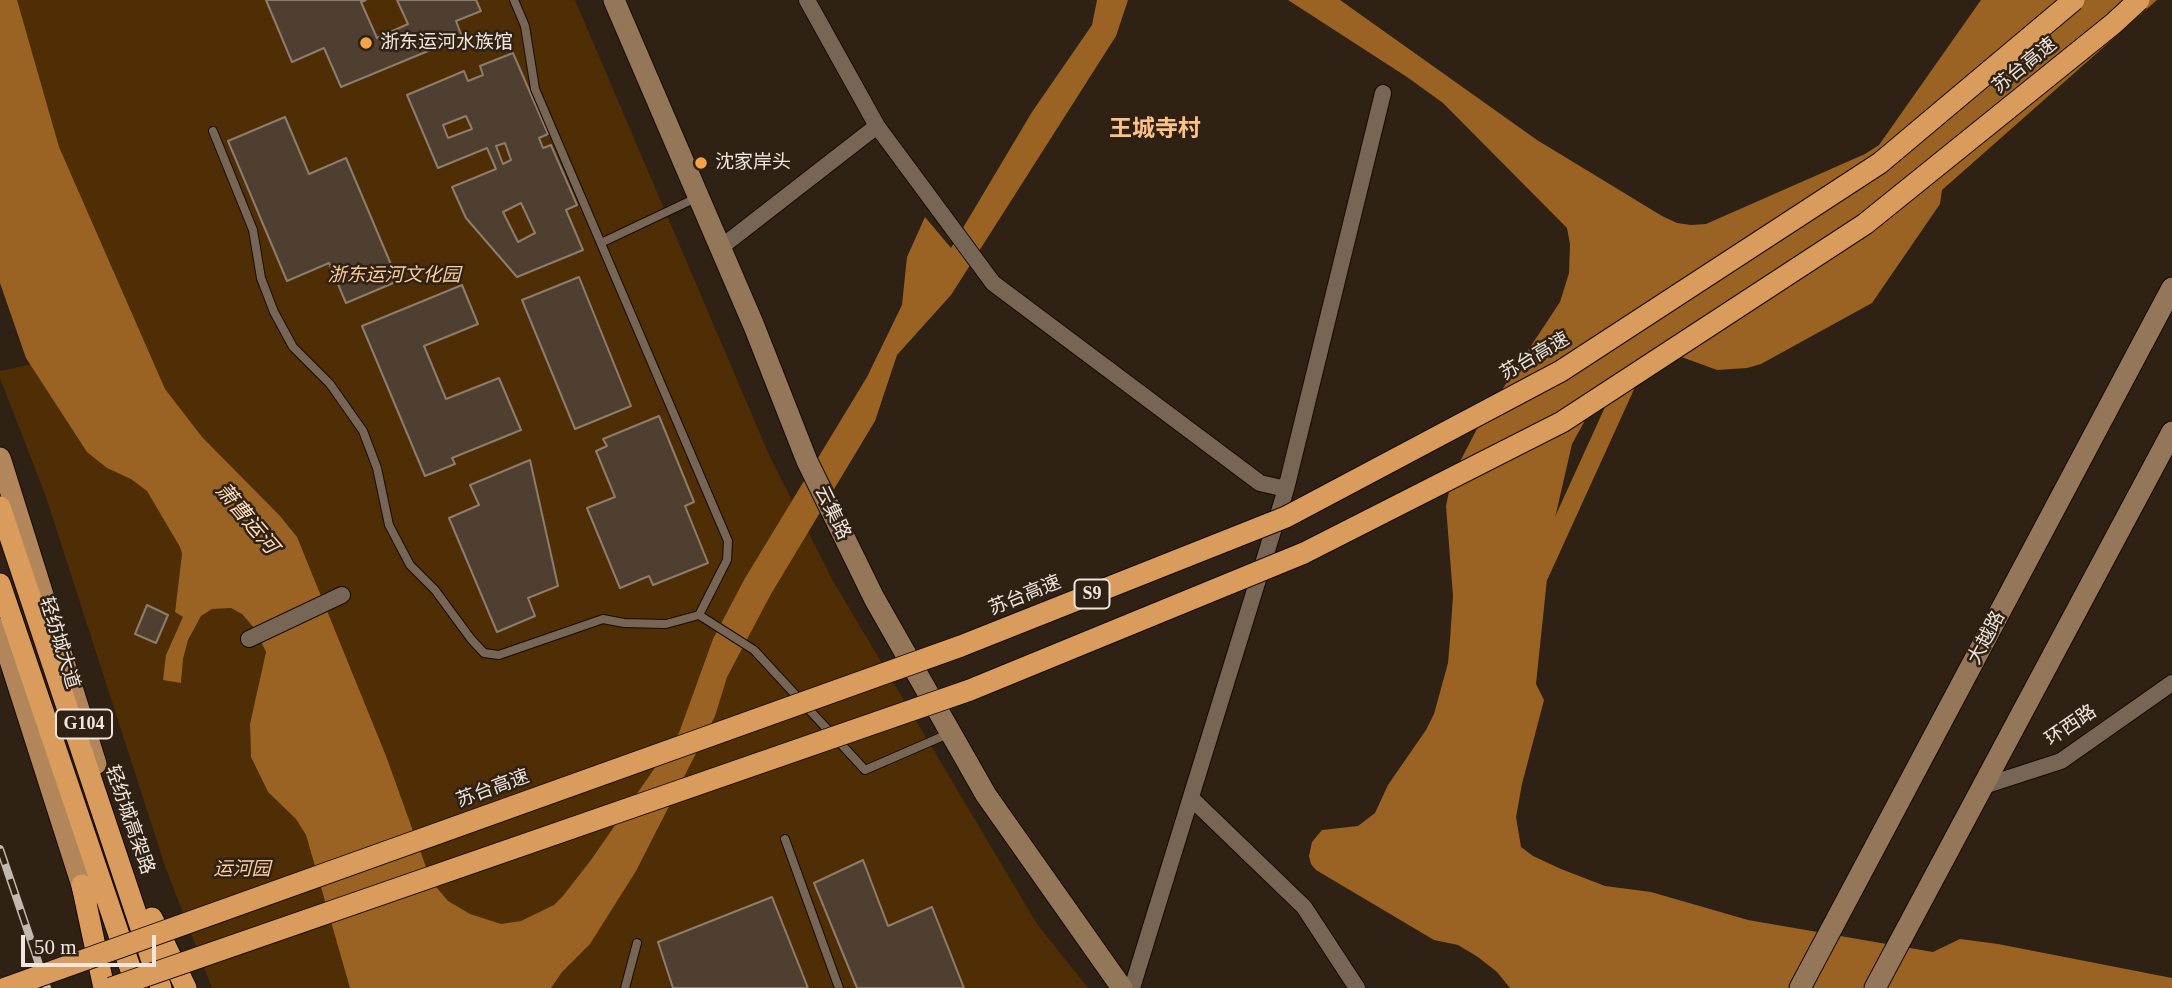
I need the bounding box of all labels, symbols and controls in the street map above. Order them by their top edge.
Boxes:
place label: 浙东运河水族馆 [380,32,513,54]
street label: 苏台高速 [1988,33,2062,99]
marker: 浙东运河水族馆 [358,35,374,51]
district label: 王城寺村 [1109,116,1201,144]
place label: 沈家岸头 [715,152,791,174]
marker: 沈家岸头 [693,155,709,171]
park label: 浙东运河文化园 [328,265,460,287]
street label: 苏台高速 [1496,328,1574,386]
water label: 萧曹运河 [209,479,283,559]
street label: 云集路 [809,482,855,544]
street label: 苏台高速 [985,571,1065,621]
road number: S9 [1074,580,1110,608]
street label: 轻纺城大道 [34,594,84,692]
street label: 大越路 [1964,607,2010,669]
street label: 环西路 [2041,701,2101,751]
road number: G104 [56,710,112,738]
street label: 轻纺城高架路 [100,762,158,878]
street label: 苏台高速 [453,765,533,813]
park label: 运河园 [214,859,270,881]
scale bar [24,922,159,966]
text: 50 m [34,935,77,959]

